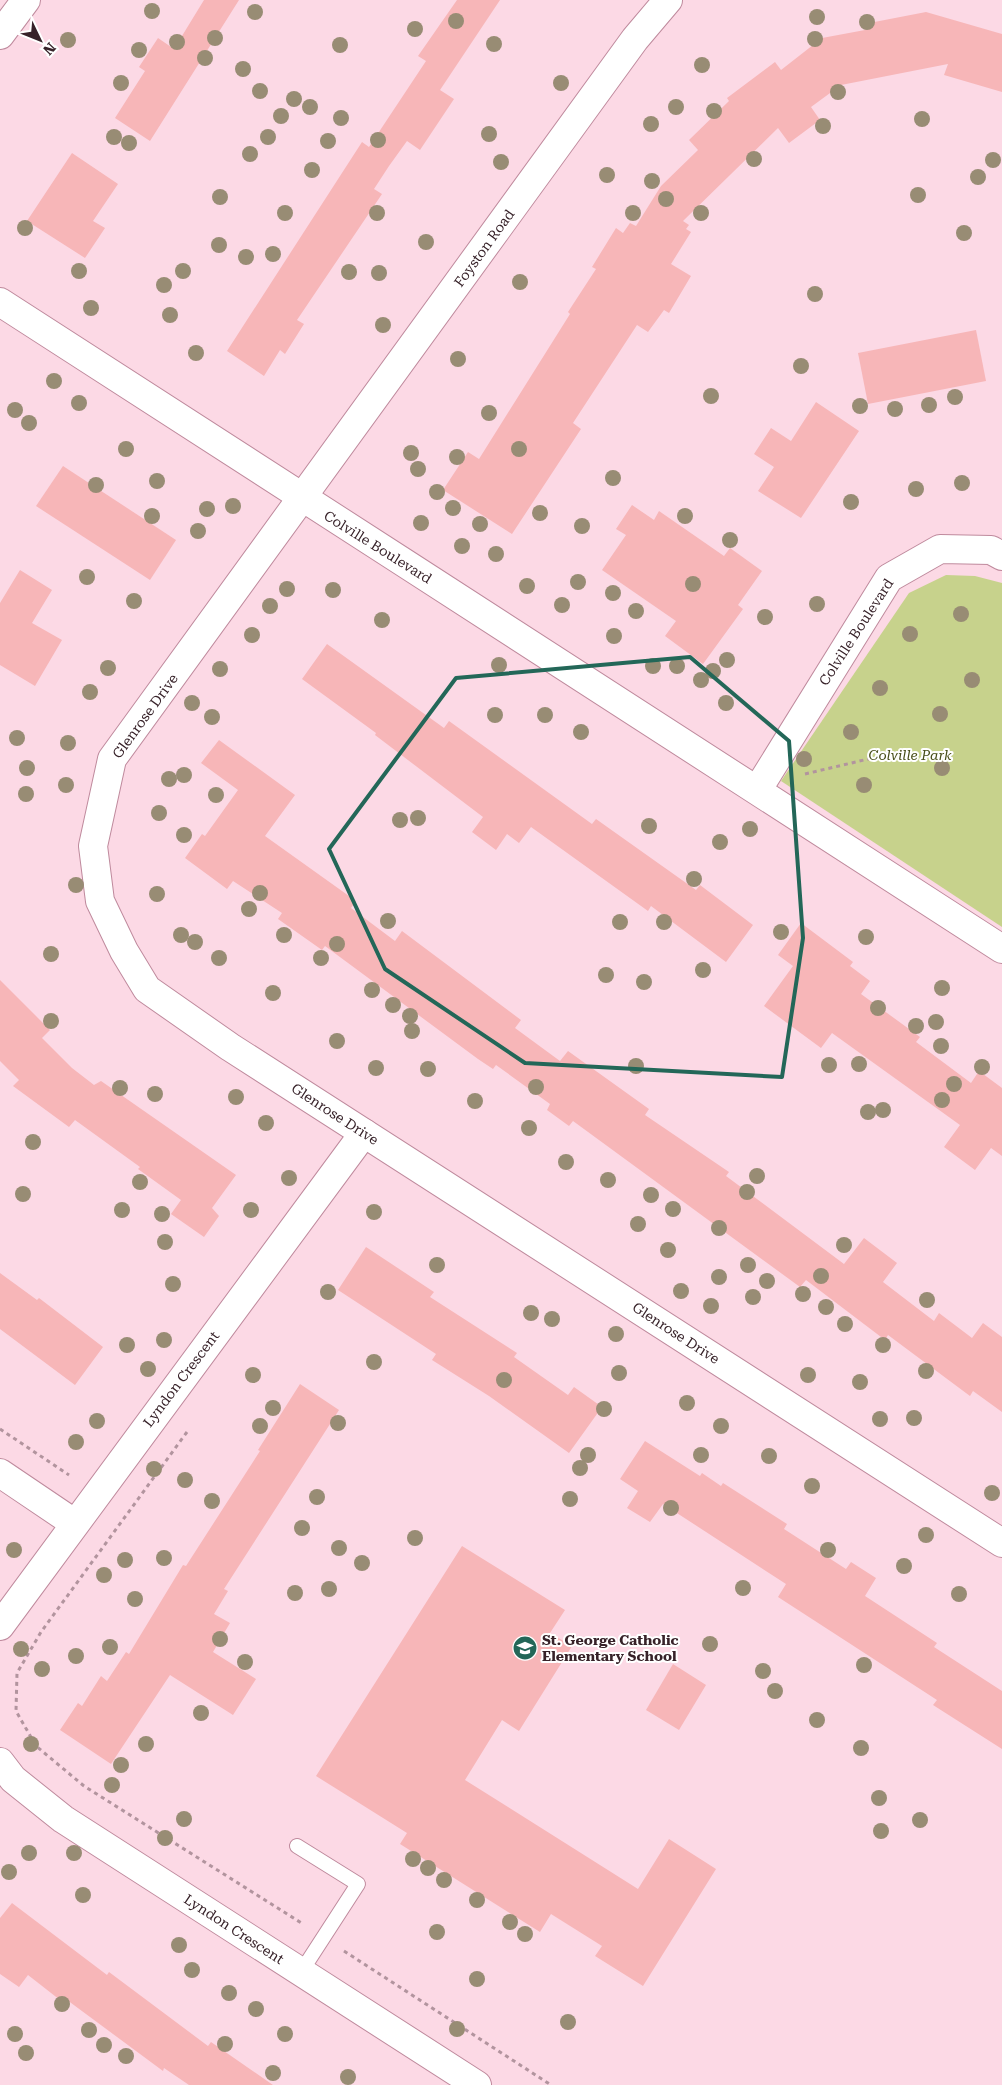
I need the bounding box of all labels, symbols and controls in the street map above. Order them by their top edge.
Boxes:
north arrow [15,15,65,65]
text: N [40,39,59,58]
street label: Foyston Road [451,206,517,290]
street label: Colville Boulevard [321,507,435,587]
street label: Colville Boulevard [815,576,897,688]
street label: Glenrose Drive [109,670,181,761]
park label: Colville Park [868,747,952,763]
street label: Glenrose Drive [289,1080,382,1148]
street label: Glenrose Drive [630,1299,723,1367]
street label: Lyndon Crescent [140,1328,222,1430]
place label: St. George Catholic Elementary School [542,1632,679,1664]
school or university icon: St. George Catholic Elementary School [512,1635,538,1661]
street label: Lyndon Crescent [181,1891,287,1967]

